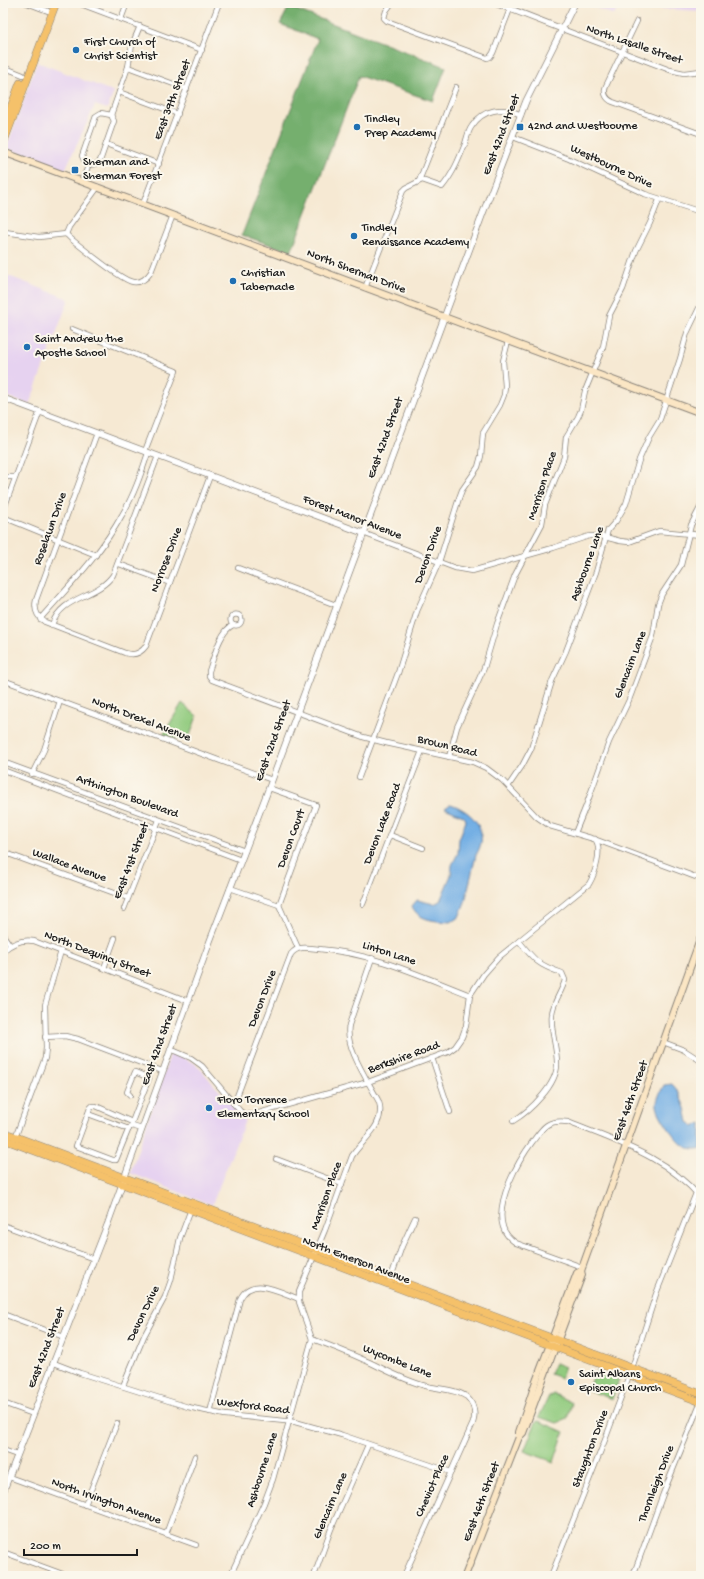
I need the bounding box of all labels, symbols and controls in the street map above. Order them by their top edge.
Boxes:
street label: North Lasalle Street [584,22,685,68]
place label: First Church of Christ Scientist [83,36,158,64]
marker: First Church of Christ Scientist [71,45,81,55]
street label: East 39th Street [151,57,195,142]
street label: East 42nd Street [480,92,524,177]
place label: Tindley Prep Academy [364,113,436,141]
place label: 42nd and Westbourne [528,120,638,134]
marker: Tindley Prep Academy [352,122,362,132]
marker: 42nd and Westbourne [515,122,525,132]
street label: Westbourne Drive [568,142,655,193]
place label: Sherman and Sherman Forest [83,156,162,184]
marker: Sherman and Sherman Forest [70,165,80,175]
place label: Tindley Renaissance Academy [361,222,469,250]
marker: Tindley Renaissance Academy [349,231,359,241]
street label: North Sherman Drive [305,247,408,298]
place label: Christian Tabernacle [240,267,295,295]
marker: Christian Tabernacle [228,276,238,286]
place label: Saint Andrew the Apostle School [35,333,124,361]
marker: Saint Andrew the Apostle School [22,342,32,352]
street label: East 42nd Street [365,394,408,481]
street label: Marrison Place [525,449,561,522]
street label: Roselawn Drive [31,490,71,567]
street label: Forest Manor Avenue [300,492,404,544]
street label: Devon Drive [412,524,446,587]
street label: Ashbourne Lane [568,524,608,603]
street label: Norrose Drive [148,525,186,594]
street label: Glencairn Lane [612,629,651,701]
street label: North Drexel Avenue [90,695,193,746]
street label: East 42nd Street [253,697,296,784]
street label: Brown Road [415,733,479,761]
street label: Arthington Boulevard [74,772,181,822]
street label: Devon Lake Road [361,781,405,867]
street label: Devon Court [275,807,309,871]
street label: East 41st Street [111,820,153,901]
street label: Wallace Avenue [30,846,109,886]
street label: North Dequincy Street [42,928,153,982]
street label: Linton Lane [361,939,418,969]
street label: Devon Drive [245,968,281,1031]
street label: East 42nd Street [139,1001,182,1088]
street label: Berkshire Road [365,1038,442,1078]
street label: East 46th Street [610,1058,652,1143]
place label: Floro Torrence Elementary School [216,1094,310,1122]
marker: Floro Torrence Elementary School [204,1103,214,1113]
street label: Marrison Place [308,1159,346,1232]
street label: North Emerson Avenue [300,1234,413,1288]
street label: Devon Drive [124,1283,164,1345]
street label: East 42nd Street [25,1305,69,1390]
street label: Wycombe Lane [360,1342,434,1383]
place label: Saint Albans Episcopal Church [579,1368,662,1396]
marker: Saint Albans Episcopal Church [566,1377,576,1387]
street label: Wexford Road [216,1396,291,1419]
street label: Staughton Drive [570,1408,612,1490]
street label: Ashbourne Lane [244,1430,282,1509]
street label: Thornleigh Drive [636,1443,678,1525]
street label: Cheviot Place [413,1452,453,1520]
street label: East 46th Street [460,1459,504,1544]
street label: Glencairn Lane [311,1470,352,1542]
street label: North Irvington Avenue [49,1476,164,1529]
scale bar [24,1531,137,1557]
text: 200 m [30,1540,61,1554]

